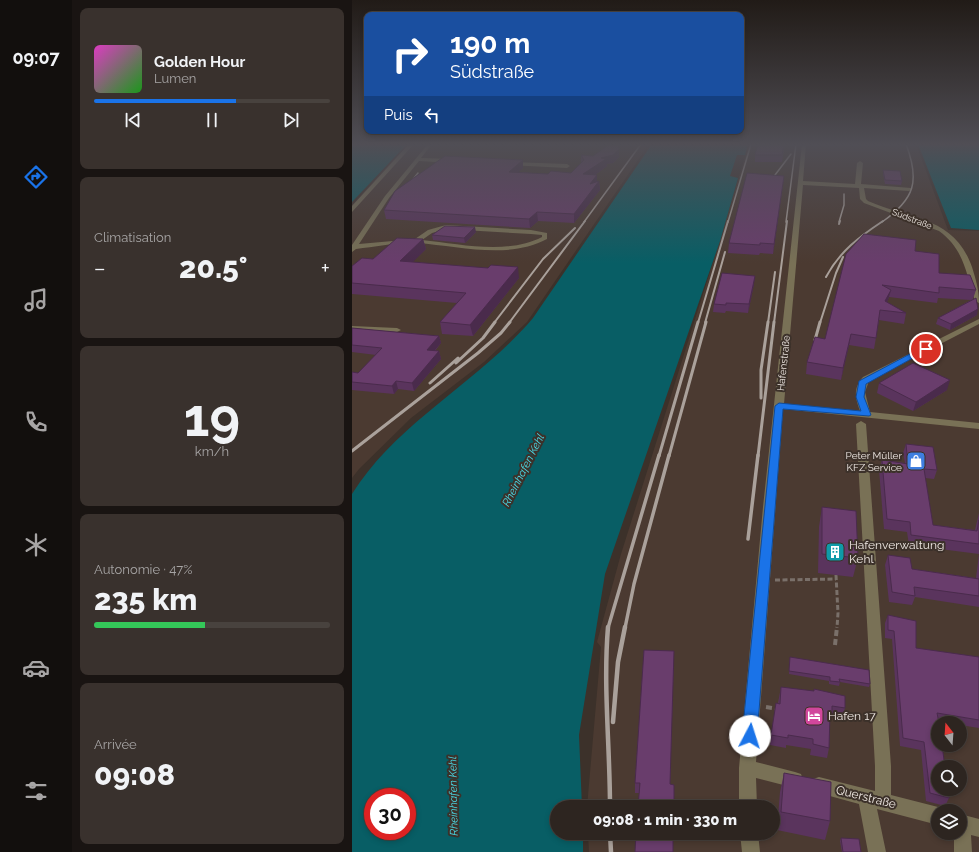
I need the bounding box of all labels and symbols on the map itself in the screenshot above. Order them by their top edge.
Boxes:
street label: Südstraße [891,207,934,231]
pin [909,332,943,366]
street label: Hafenstraße [775,334,792,392]
water label: Rheinhafen Kehl [500,432,547,509]
place label: Peter Müller KFZ Service [846,450,902,473]
shop icon: Peter Müller KFZ Service [905,450,927,472]
place label: Hafenverwaltung Kehl [849,538,944,566]
building icon: Hafenverwaltung Kehl [824,541,846,563]
hotel icon: Hafen 17 [803,705,825,727]
place label: Hafen 17 [828,709,876,723]
position arrow [729,715,771,757]
north arrow [931,716,967,752]
water label: Rheinhafen Kehl [446,756,461,836]
street label: Querstraße [834,783,898,811]
speed limit sign: 30 [364,788,416,840]

